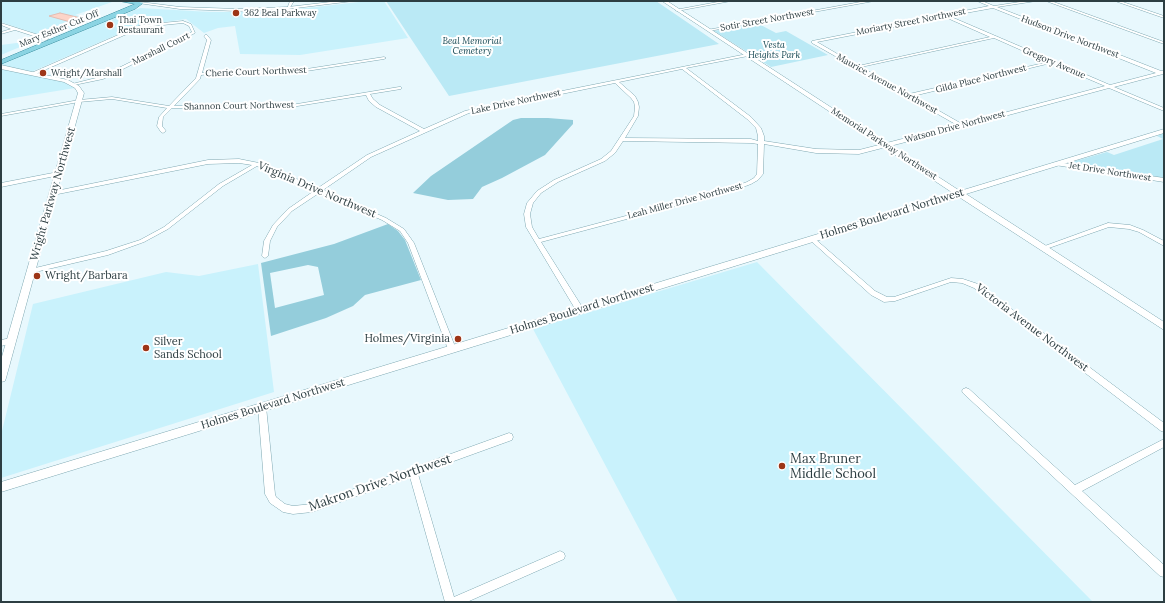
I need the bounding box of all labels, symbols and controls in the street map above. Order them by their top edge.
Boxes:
street label: Sotir Street Northwest [719,6,815,34]
street label: Moriarty Street Northwest [855,6,967,38]
street label: Mary Esther Cut Off [18,8,100,50]
marker: 362 Beal Parkway [231,8,241,18]
place label: 362 Beal Parkway [244,8,316,18]
street label: Hudson Drive Northwest [1019,13,1121,61]
place label: Thai Town Restaurant [118,15,163,36]
marker: Thai Town Restaurant [105,20,115,30]
street label: Marshall Court [130,30,192,68]
park label: Beal Memorial Cemetery [442,36,502,57]
park label: Vesta Heights Park [748,40,800,61]
street label: Gregory Avenue [1021,45,1087,81]
street label: Maurice Avenue Northwest [835,52,939,116]
street label: Gilda Place Northwest [935,62,1027,96]
street label: Cherie Court Northwest [205,65,307,79]
marker: Wright/Marshall [38,68,48,78]
place label: Wright/Marshall [51,68,122,78]
street label: Lake Drive Northwest [470,87,562,117]
street label: Shannon Court Northwest [184,100,294,112]
street label: Memorial Parkway Northwest [829,106,939,182]
street label: Watson Drive Northwest [904,108,1006,146]
street label: Wright Parkway Northwest [28,126,78,262]
street label: Virginia Drive Northwest [256,159,378,221]
street label: Jet Drive Northwest [1068,160,1152,184]
street label: Leah Miller Drive Northwest [626,180,744,222]
street label: Holmes Boulevard Northwest [818,186,966,242]
place label: Wright/Barbara [45,269,128,283]
marker: Wright/Barbara [32,271,42,281]
street label: Holmes Boulevard Northwest [508,281,656,337]
street label: Victoria Avenue Northwest [973,281,1091,375]
place label: Holmes/Virginia [364,332,450,346]
marker: Holmes/Virginia [453,334,463,344]
place label: Silver Sands School [154,335,222,361]
marker: Silver Sands School [141,343,151,353]
street label: Holmes Boulevard Northwest [199,376,347,432]
street label: Makron Drive Northwest [306,451,454,515]
place label: Max Bruner Middle School [790,451,876,482]
marker: Max Bruner Middle School [777,461,787,471]

